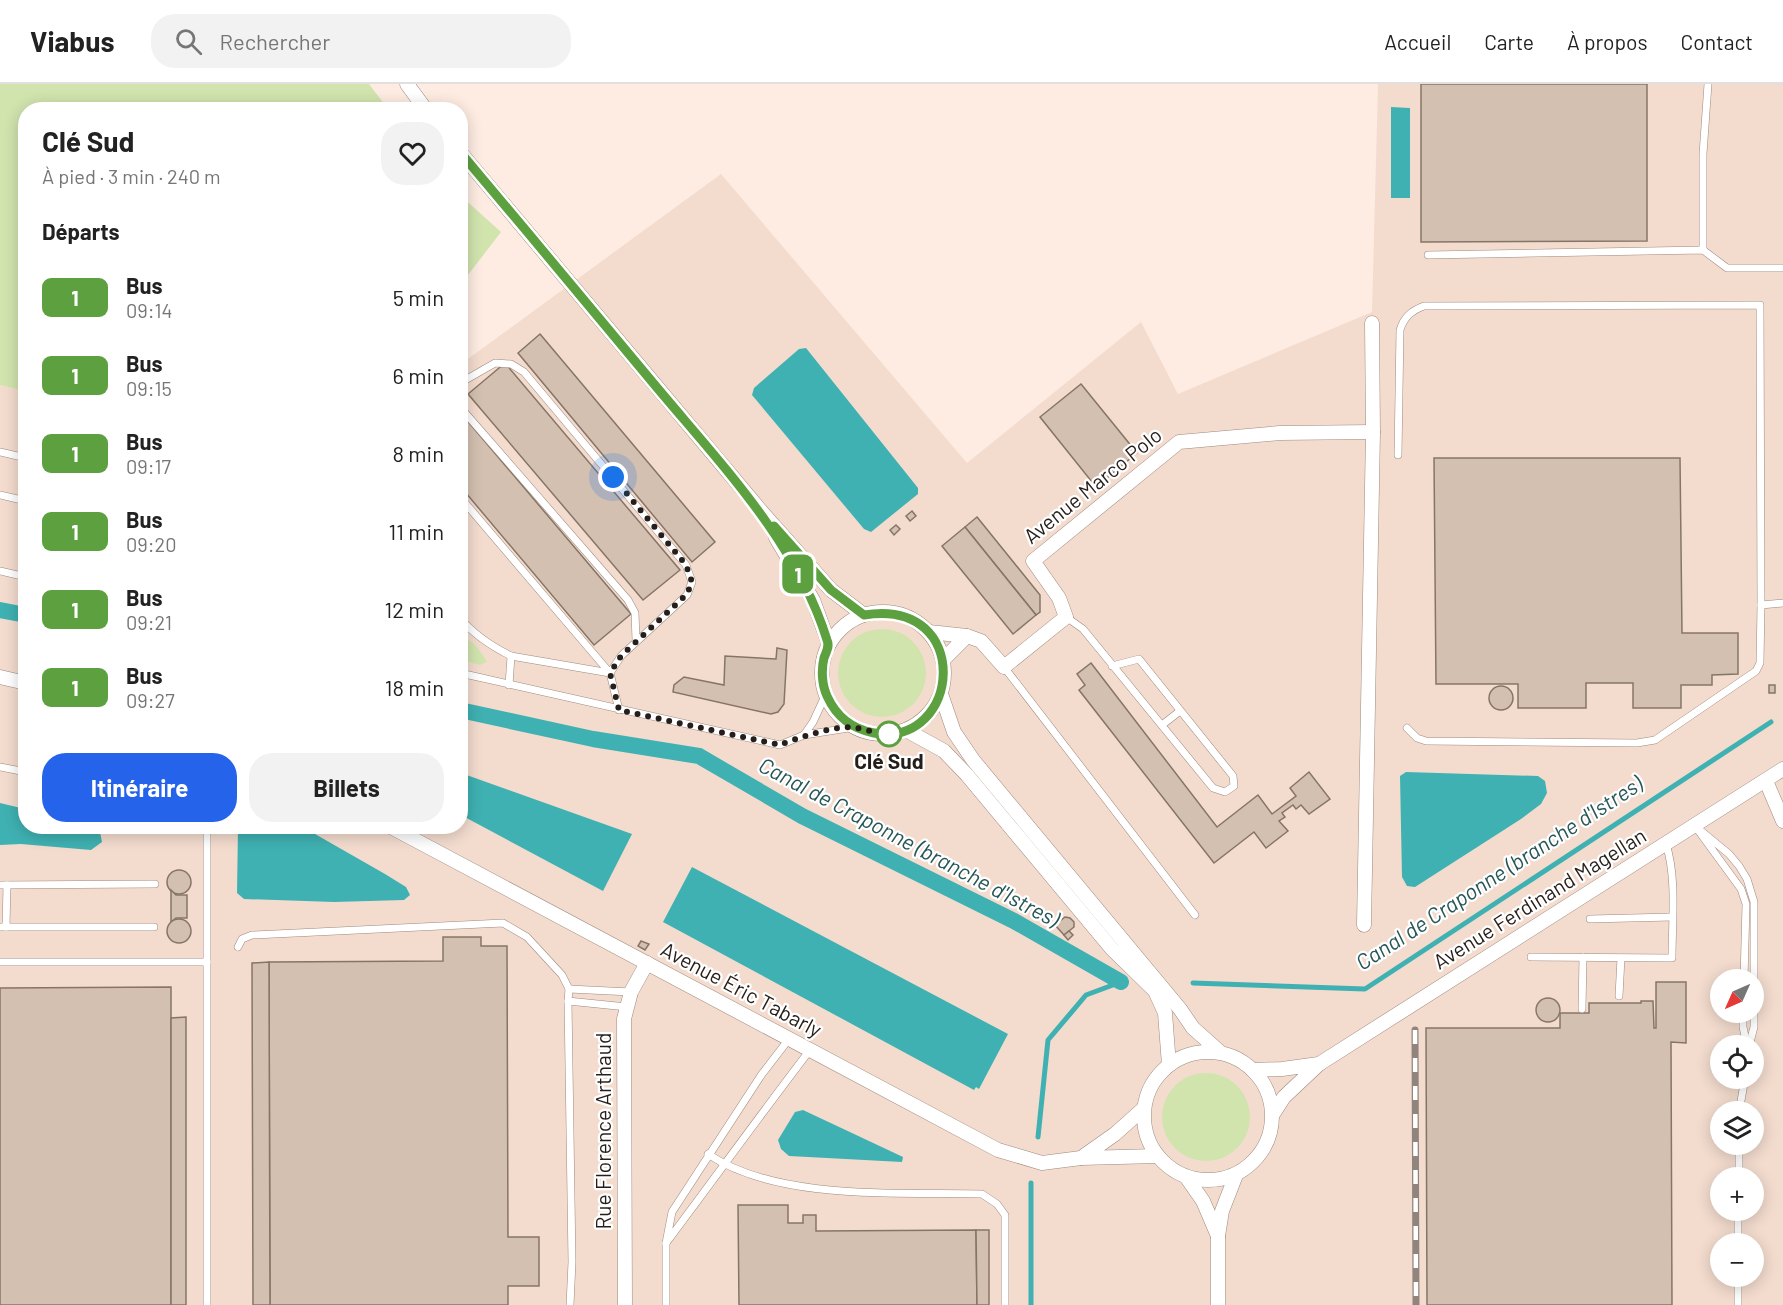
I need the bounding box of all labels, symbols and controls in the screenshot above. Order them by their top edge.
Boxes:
search box [151,14,571,68]
text: Viabus [30,24,115,58]
icon: search [172,25,205,58]
text: Rechercher [220,28,330,54]
text: Accueil [1384,29,1451,54]
text: Carte [1484,29,1534,54]
text: À propos [1567,29,1648,54]
text: Contact [1681,29,1753,54]
button: heart [381,122,444,185]
text: Clé Sud [42,124,134,158]
text: À pied · 3 min · 240 m [42,164,221,188]
text: Départs [42,218,120,244]
text: Bus [126,272,163,298]
text: 5 min [393,284,444,310]
text: 1 [71,285,79,310]
text: 09:14 [126,298,173,322]
text: Bus [126,350,163,376]
text: 6 min [393,362,444,388]
text: 1 [71,363,79,388]
text: 09:15 [126,376,172,400]
street label: Avenue Marco Polo [1018,421,1166,548]
text: Bus [126,428,163,454]
text: 8 min [392,440,444,466]
text: 1 [71,441,79,466]
text: 09:17 [126,454,171,478]
your location [598,462,628,492]
text: Bus [126,506,163,532]
text: 11 min [388,518,444,544]
text: 1 [71,519,79,544]
text: 09:20 [126,532,177,556]
line badge: 1 [778,554,818,594]
text: 1 [794,562,802,587]
text: Bus [126,584,163,610]
text: 12 min [384,596,444,622]
text: 1 [71,597,79,622]
text: 09:21 [126,610,172,634]
text: Bus [126,662,163,688]
text: 18 min [385,674,444,700]
text: 1 [71,675,79,700]
text: 09:27 [126,688,175,712]
marker: Clé Sud [876,721,902,747]
place label: Clé Sud [854,748,924,773]
water label: Canal de Craponne (branche d'Istres) [755,751,1065,932]
button: Itinéraire [42,753,237,822]
button: Billets [249,753,444,822]
water label: Canal de Craponne (branche d'Istres) [1350,769,1648,975]
street label: Avenue Ferdinand Magellan [1428,822,1650,974]
street label: Avenue Éric Tabarly [657,936,827,1042]
north arrow [1710,969,1764,1023]
map controls [1710,969,1764,1287]
street label: Rue Florence Arthaud [590,1033,615,1229]
button: locate [1710,1035,1764,1089]
button: layers [1710,1101,1764,1155]
button: + [1710,1167,1764,1221]
button: − [1710,1233,1764,1287]

